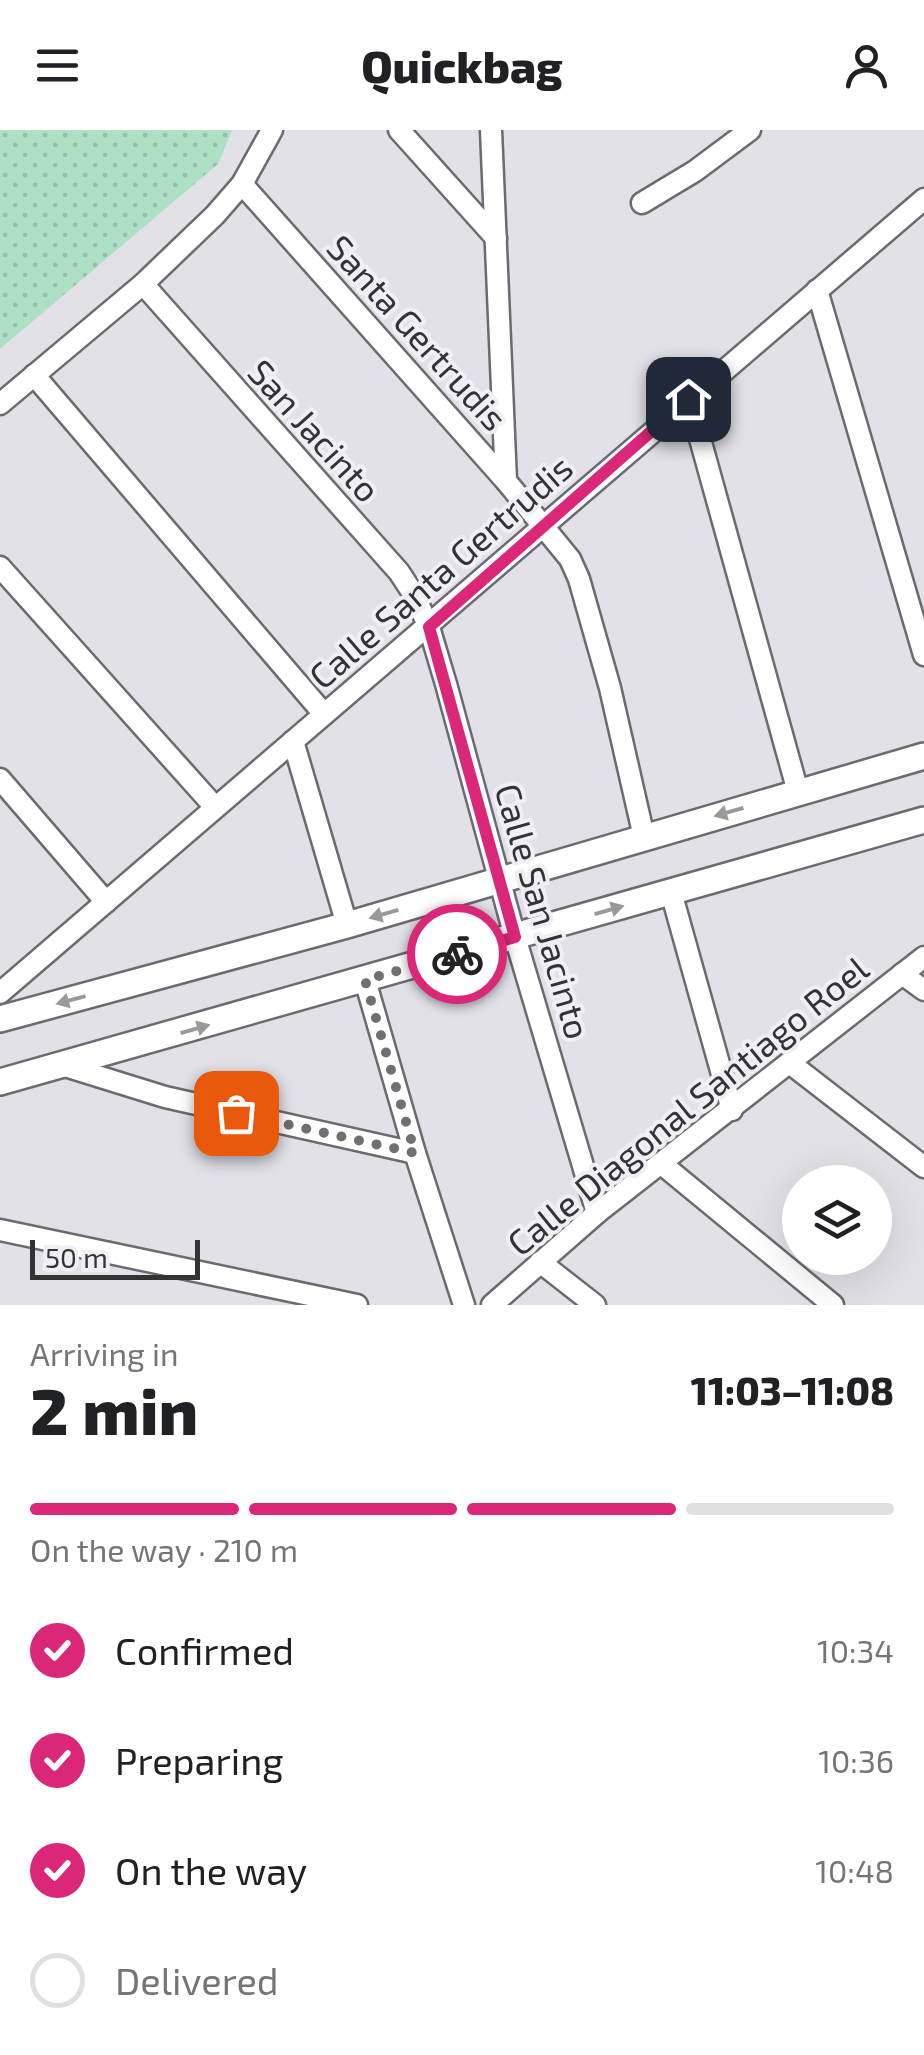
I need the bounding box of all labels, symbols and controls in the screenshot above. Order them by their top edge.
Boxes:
icon: menu [30,38,85,93]
text: Quickbag [361,38,563,92]
icon: person [839,38,894,93]
street label: Santa Gertrudis [319,226,517,438]
street label: San Jacinto [240,350,390,510]
pin [646,357,731,442]
icon: home [661,372,716,427]
street label: Calle Santa Gertrudis [300,445,580,697]
street label: Calle San Jacinto [488,779,600,1043]
one-way arrow [714,805,744,820]
one-way arrow [594,902,624,917]
courier [407,904,507,1004]
one-way arrow [368,907,399,922]
icon: bike [430,927,485,982]
street label: Calle Diagonal Santiago Roel [498,946,876,1264]
one-way arrow [55,993,86,1008]
one-way arrow [180,1021,211,1036]
pin [194,1071,279,1156]
icon: bag [209,1086,264,1141]
map controls [782,1165,892,1275]
button: layers [782,1165,892,1275]
scale bar [30,1235,200,1280]
text: 50 m [45,1240,108,1274]
text: Arriving in [30,1334,179,1372]
text: 11:03–11:08 [691,1367,894,1413]
text: 2 min [30,1370,198,1448]
text: On the way · 210 m [30,1530,298,1568]
icon: check [30,1623,85,1678]
text: Confirmed [115,1627,294,1673]
text: 10:34 [817,1631,894,1669]
icon: check [30,1733,85,1788]
text: Preparing [115,1737,283,1783]
text: 10:36 [818,1741,894,1779]
icon: check [30,1843,85,1898]
text: On the way [115,1847,307,1893]
text: 10:48 [815,1851,894,1889]
text: Delivered [115,1957,279,2003]

